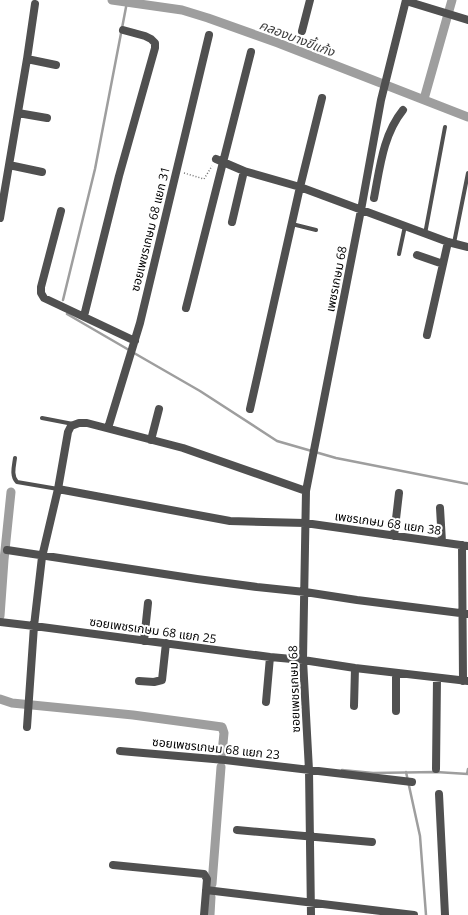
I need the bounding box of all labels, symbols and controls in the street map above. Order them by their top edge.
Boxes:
water label: คลองบางขี้แก้ง [257,15,338,61]
street label: ซอยเพชรเกษม 68 แยก 31 [126,165,174,293]
street label: เพชรเกษม 68 [321,244,351,313]
street label: เพชรเกษม 68 แยก 38 [334,507,443,539]
street label: ซอยเพชรเกษม 68 แยก 25 [88,613,218,647]
street label: ซอยเพชรเกษม 68 [284,645,304,733]
street label: ซอยเพชรเกษม 68 แยก 23 [151,733,281,763]

